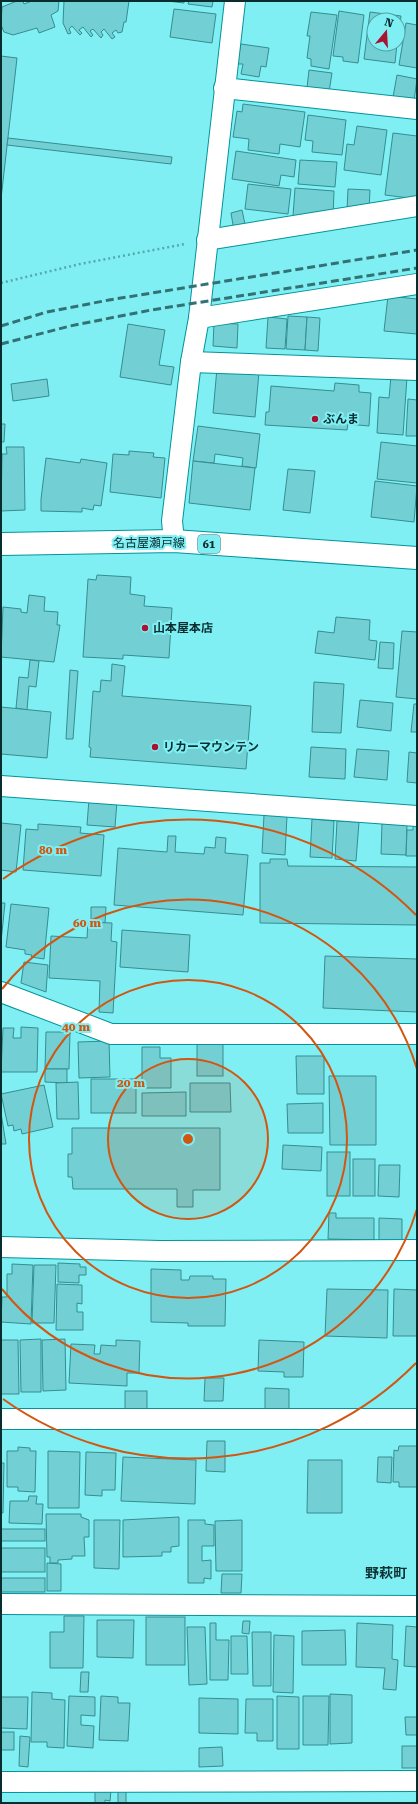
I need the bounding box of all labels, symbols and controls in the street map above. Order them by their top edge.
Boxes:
north arrow [366,12,406,52]
text: N [383,15,395,31]
place label: ぶんま [323,412,359,426]
marker: ぶんま [310,414,320,424]
road number: 61 [198,535,220,553]
street label: 名古屋瀬戸線 [113,536,185,550]
place label: 山本屋本店 [153,621,213,635]
marker: 山本屋本店 [140,623,150,633]
place label: リカーマウンテン [163,740,259,754]
marker: リカーマウンテン [150,742,160,752]
text: 80 m [39,843,67,857]
text: 60 m [73,916,101,930]
text: 40 m [62,1020,90,1034]
text: 20 m [117,1076,145,1090]
centre of rings [181,1132,195,1146]
district label: 野萩町 [365,1565,407,1581]

